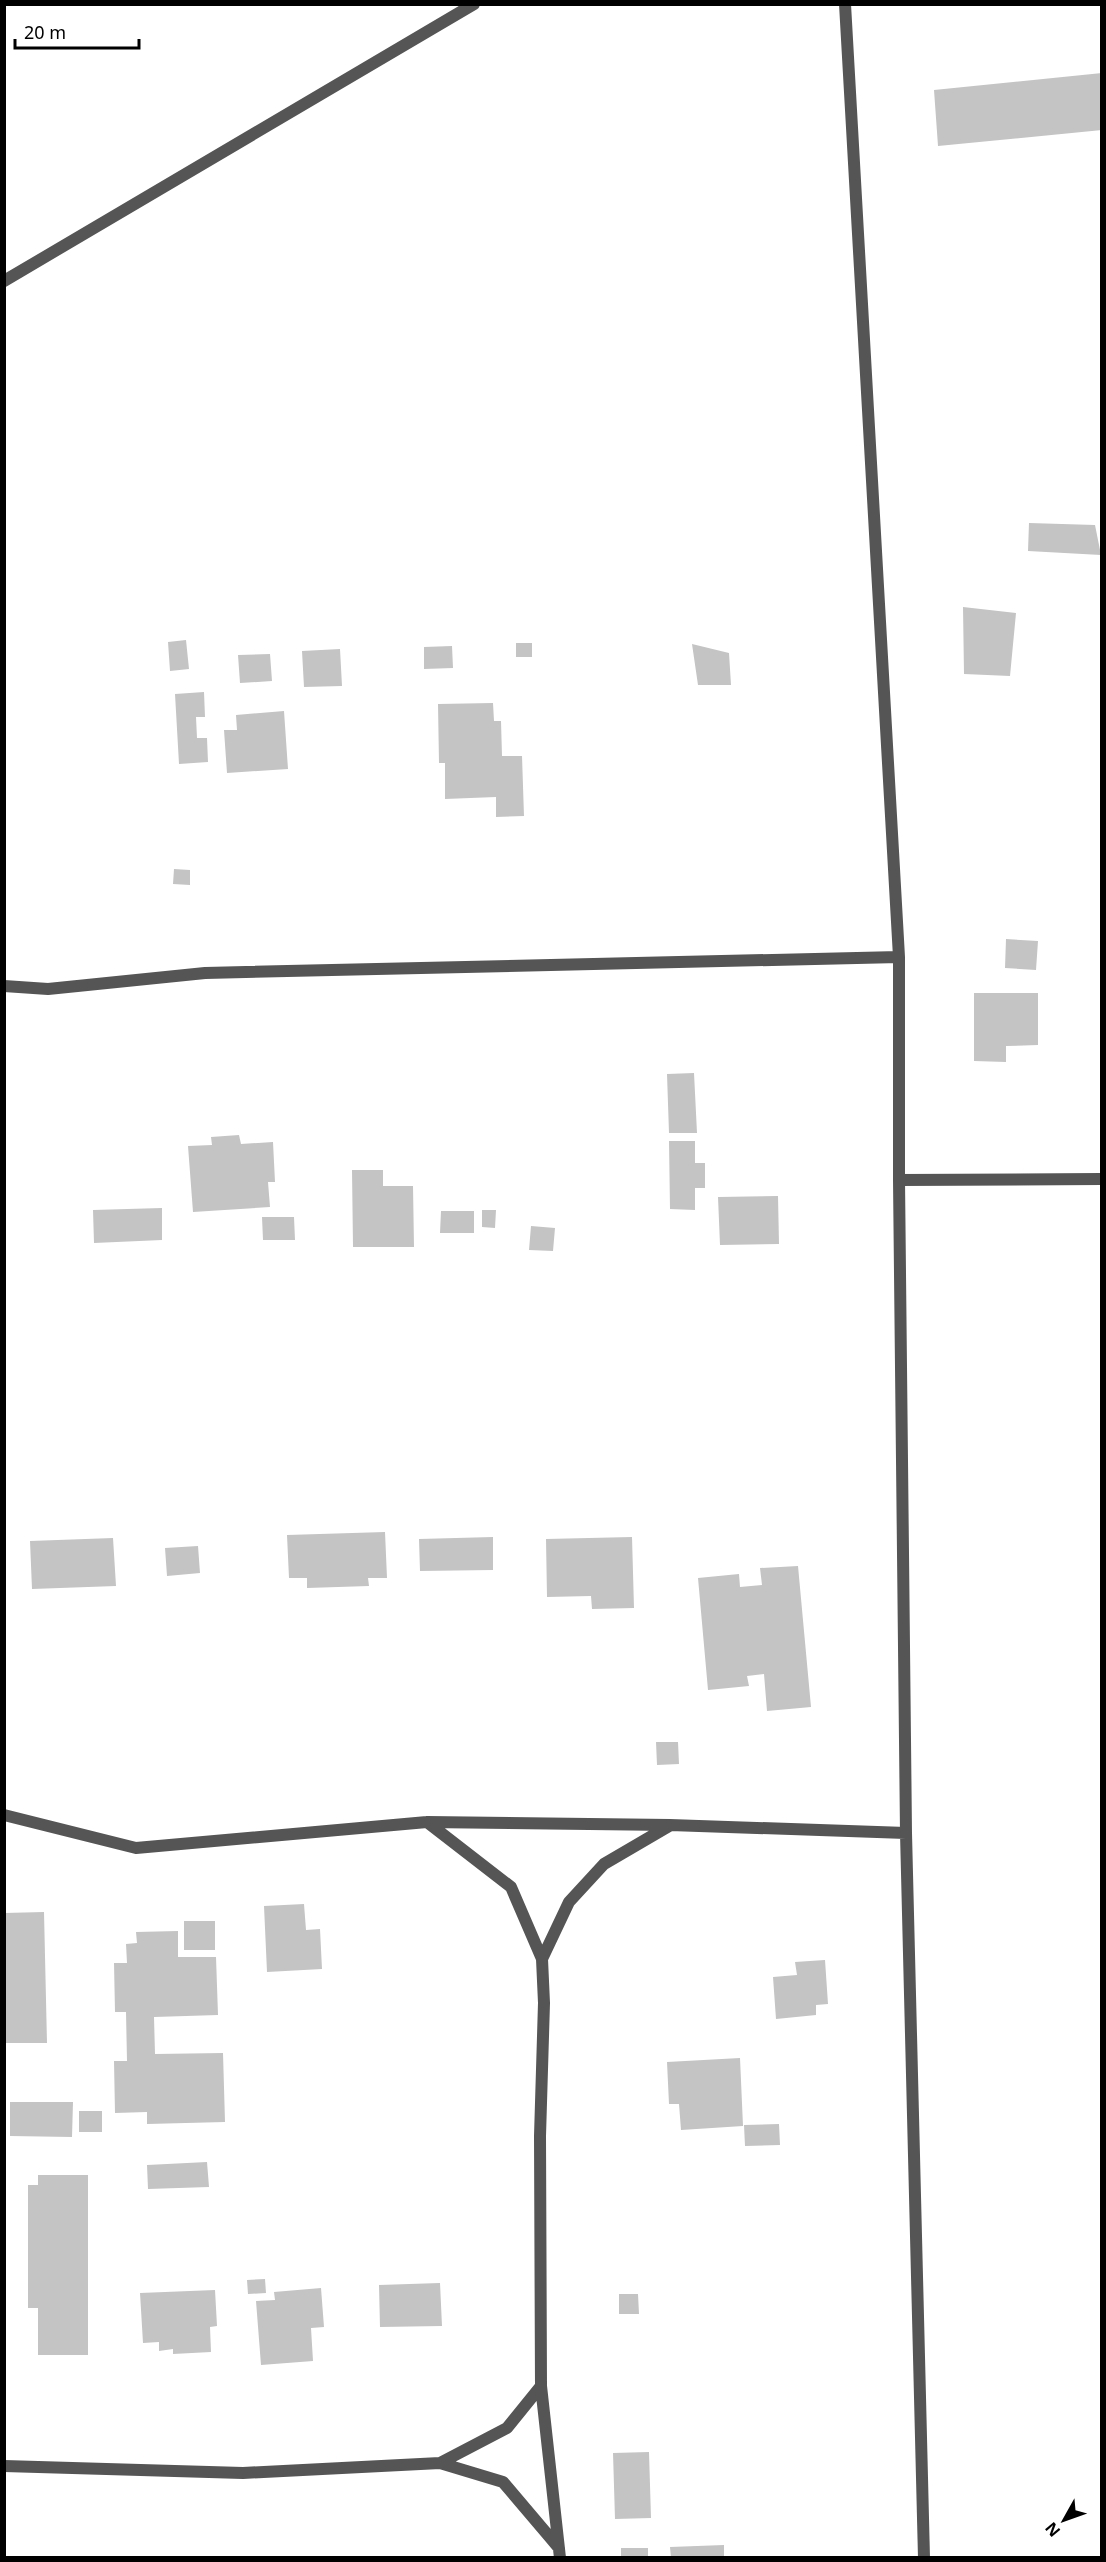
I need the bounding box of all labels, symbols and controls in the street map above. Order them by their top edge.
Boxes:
scale bar [15,12,140,50]
text: 20 m [24,20,66,44]
north arrow [1034,2490,1094,2550]
text: N [1040,2518,1065,2542]

